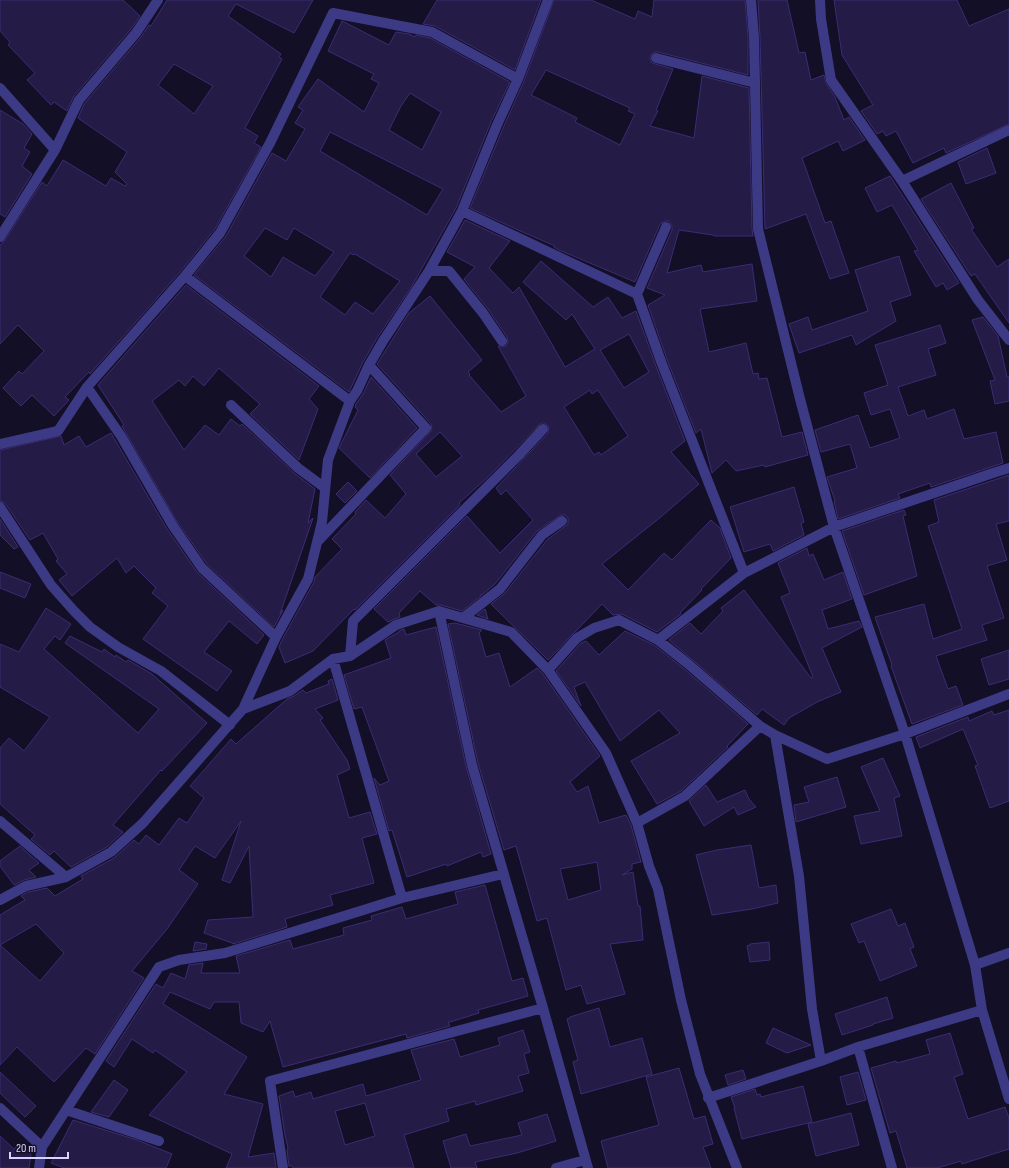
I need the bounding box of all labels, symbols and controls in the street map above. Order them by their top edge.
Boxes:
scale bar [10,1134,68,1160]
text: 20 m [16,1141,36,1156]

